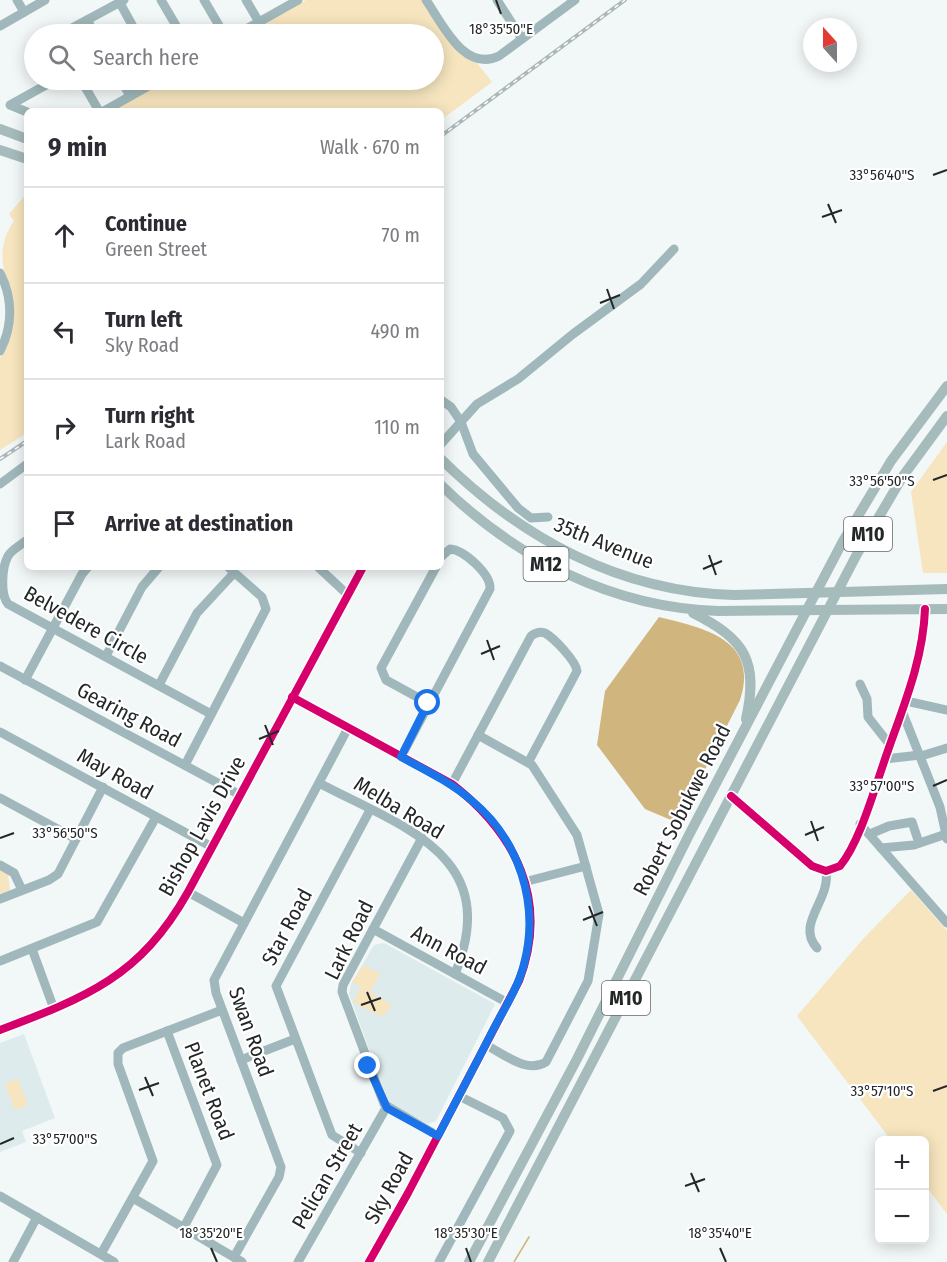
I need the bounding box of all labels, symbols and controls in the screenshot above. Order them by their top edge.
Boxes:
north arrow [803,18,857,72]
text: 18°35'50"E [469,20,533,38]
search box [24,24,444,90]
icon: search [45,41,78,74]
text: Search here [93,44,199,71]
text: 9 min [48,132,107,163]
text: Walk · 670 m [320,135,420,159]
text: 33°56'40"S [849,166,915,184]
text: Continue [105,210,187,237]
icon: ahead [48,219,81,252]
text: 70 m [382,223,420,247]
text: Green Street [105,237,207,261]
text: Turn left [105,306,183,333]
icon: left [48,315,81,348]
text: 490 m [370,319,420,343]
text: Sky Road [105,333,179,357]
text: Turn right [105,402,194,429]
icon: right [48,411,81,444]
text: 110 m [374,415,420,439]
text: Lark Road [105,429,186,453]
text: 33°56'50"S [849,472,915,490]
icon: arrive [48,507,81,540]
text: Arrive at destination [105,510,293,537]
street label: 35th Avenue [550,511,658,575]
road number: M10 [844,517,892,551]
road number: M12 [524,547,568,581]
street label: Belvedere Circle [19,580,153,670]
street label: Gearing Road [72,677,186,753]
route start [414,689,440,715]
street label: Robert Sobukwe Road [628,720,736,900]
street label: May Road [73,743,157,805]
street label: Bishop Lavis Drive [153,751,251,901]
street label: Melba Road [349,771,449,845]
text: 33°57'00"S [850,777,914,795]
text: 33°56'50"S [32,824,98,842]
street label: Star Road [256,884,318,970]
street label: Lark Road [319,896,379,984]
street label: Ann Road [407,919,491,981]
road number: M10 [602,981,650,1015]
street label: Swan Road [223,984,279,1080]
street label: Planet Road [178,1038,240,1144]
route end [354,1052,380,1078]
text: 33°57'10"S [850,1082,914,1100]
street label: Pelican Street [286,1118,368,1234]
text: 33°57'00"S [33,1130,97,1148]
map controls [875,1136,929,1244]
button: + [875,1136,929,1190]
street label: Sky Road [359,1148,419,1228]
button: − [875,1190,929,1244]
text: 18°35'20"E [179,1224,243,1242]
text: 18°35'30"E [434,1224,498,1242]
text: 18°35'40"E [688,1224,752,1242]

